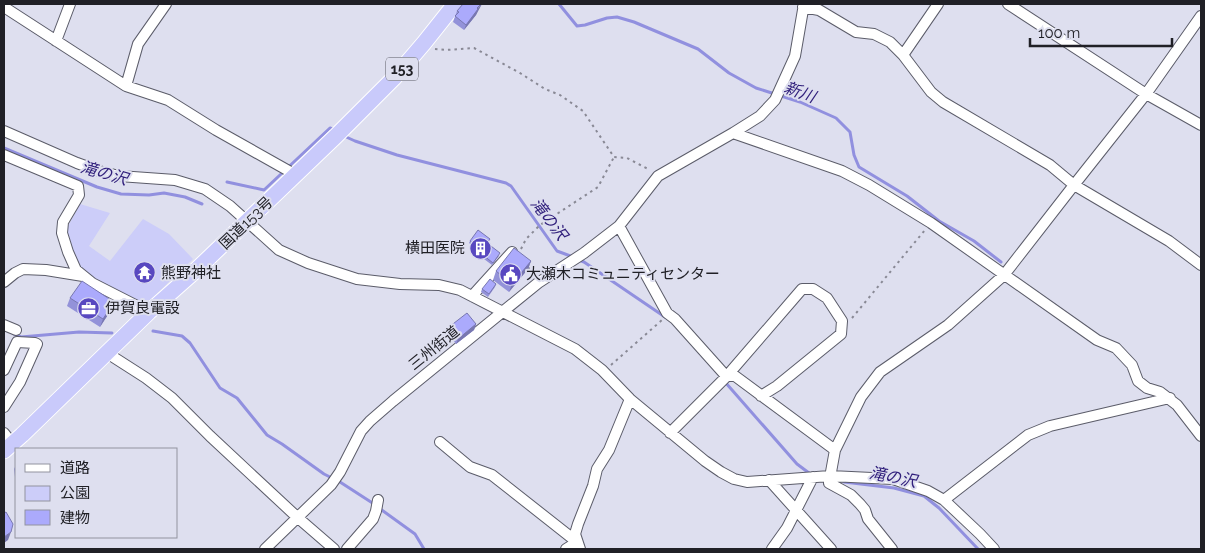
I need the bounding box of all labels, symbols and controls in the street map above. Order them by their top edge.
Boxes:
scale bar [1030,15,1172,47]
text: 100 m [1038,24,1080,42]
road number: 153 [386,58,418,80]
water label: 新川 [782,78,820,107]
water label: 滝の沢 [78,157,132,189]
street label: 国道153号 [215,193,277,253]
water label: 滝の沢 [527,194,572,245]
building icon: 横田医院 [469,236,493,260]
place label: 横田医院 [405,239,465,257]
temple icon: 熊野神社 [133,261,157,285]
public building icon: 大瀬木コミュニティセンター [498,262,522,286]
place label: 熊野神社 [161,264,221,282]
place label: 大瀬木コミュニティセンター [526,265,720,283]
office icon: 伊賀良電設 [77,296,101,320]
place label: 伊賀良電設 [105,299,180,317]
street label: 三州街道 [405,322,463,374]
legend [15,448,178,538]
text: 道路 [60,459,90,477]
water label: 滝の沢 [868,463,920,491]
text: 公園 [60,484,90,502]
text: 建物 [60,509,90,527]

